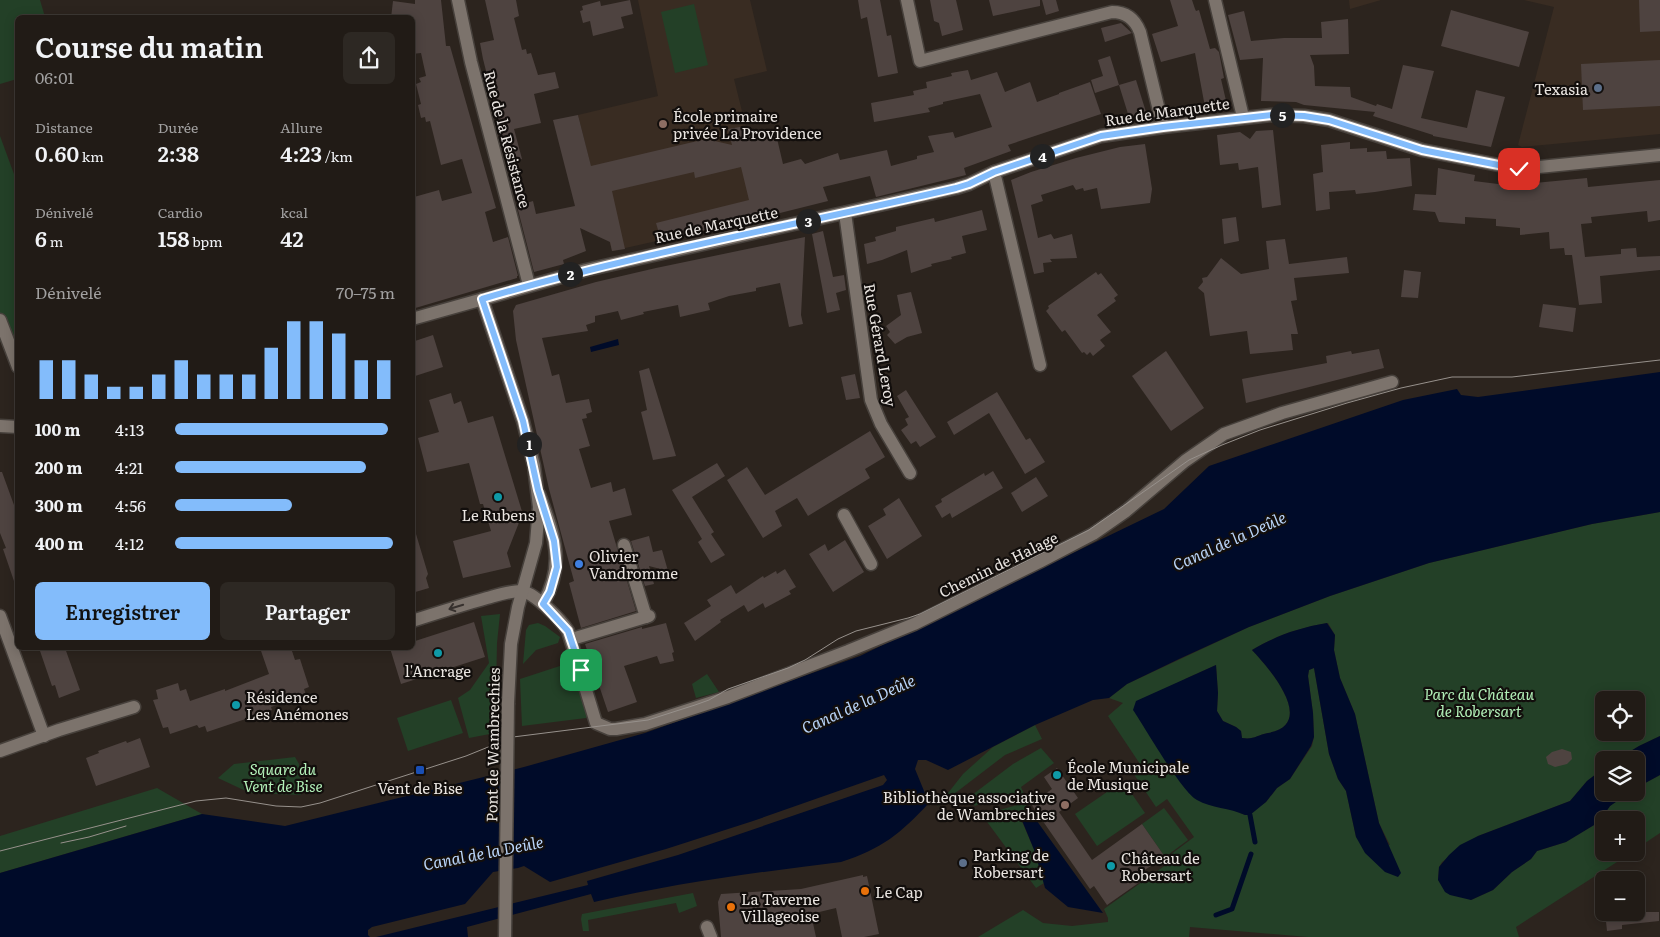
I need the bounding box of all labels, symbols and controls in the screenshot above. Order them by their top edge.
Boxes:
text: Course du matin [35,25,264,67]
button: share [343,32,395,84]
text: 06:01 [35,65,74,89]
street label: Rue de la Résistance [479,68,537,211]
place label: Texasia [1534,77,1589,100]
marker: Texasia [1592,82,1604,94]
street label: Rue de Marquette [1103,91,1231,131]
pin: 5 [1270,102,1294,128]
place label: École primaire privée La Providence [673,104,822,144]
text: 5 [1279,105,1286,125]
text: Distance [35,117,93,137]
text: Durée [158,117,198,137]
text: Allure [280,117,322,137]
marker: École primaire privée La Providence [657,118,669,130]
text: 0.60 [35,137,79,168]
text: 2:38 [158,137,199,168]
text: 4:23 [280,137,322,168]
pin: 4 [1030,144,1054,168]
text: km [79,146,104,166]
text: /km [322,146,353,166]
text: 4 [1038,146,1047,166]
pin [1498,148,1540,190]
icon: check [1505,155,1533,183]
street label: Rue de Marquette [652,200,780,248]
text: Dénivelé [35,202,93,222]
text: Cardio [158,202,203,222]
text: kcal [280,202,308,222]
pin: 3 [796,208,820,234]
text: 3 [805,211,812,231]
text: 6 [35,222,47,253]
text: 158 [158,222,189,253]
text: 42 [280,222,304,253]
text: m [47,231,63,251]
text: bpm [189,231,223,251]
pin: 2 [558,262,582,286]
text: 2 [567,264,574,284]
text: Dénivelé [35,280,101,304]
text: 70–75 m [336,280,395,304]
street label: Rue Gérard Leroy [859,281,903,409]
text: 100 m [35,417,81,441]
text: 4:13 [115,417,144,441]
pin: 1 [516,432,542,456]
text: 1 [527,434,532,454]
text: 200 m [35,455,82,479]
text: 4:21 [115,455,144,479]
marker: Le Rubens [492,491,504,503]
text: 300 m [35,493,83,517]
text: 4:56 [115,493,146,517]
place label: Le Rubens [461,503,535,526]
water label: Canal de la Deûle [1168,504,1290,576]
street label: Chemin de Halage [935,525,1062,603]
text: 400 m [35,531,84,555]
text: 4:12 [115,531,144,555]
place label: Olivier Vandromme [589,544,678,584]
marker: Olivier Vandromme [573,558,585,570]
button: Enregistrer [35,582,210,640]
button: Partager [220,582,395,640]
one-way arrow [448,603,464,612]
marker: l'Ancrage [432,647,444,659]
pin [560,649,602,691]
icon: arrive [567,656,595,684]
place label: l'Ancrage [405,659,471,682]
street label: Pont de Wambrechies [479,667,505,822]
water label: Canal de la Deûle [797,667,919,739]
park label: Parc du Château de Robersart [1424,682,1534,722]
place label: Résidence Les Anémones [246,685,349,725]
map controls [1595,691,1645,921]
button: locate [1595,691,1645,741]
marker: Résidence Les Anémones [230,699,242,711]
button: layers [1595,751,1645,801]
place label: École Municipale de Musique [1067,755,1190,795]
park label: Square du Vent de Bise [243,757,323,797]
marker: Vent de Bise [414,764,426,776]
marker: École Municipale de Musique [1051,769,1063,781]
place label: Vent de Bise [377,776,463,799]
place label: Bibliothèque associative de Wambrechies [883,785,1055,825]
marker: Bibliothèque associative de Wambrechies [1059,799,1071,811]
button: + [1595,811,1645,861]
water label: Canal de la Deûle [421,829,545,875]
place label: Parking de Robersart [973,843,1049,883]
place label: Château de Robersart [1121,846,1200,886]
marker: Parking de Robersart [957,857,969,869]
marker: Château de Robersart [1105,860,1117,872]
button: − [1595,871,1645,921]
place label: Le Cap [875,880,923,903]
marker: Le Cap [859,885,871,897]
place label: La Taverne Villageoise [741,887,820,927]
marker: La Taverne Villageoise [725,901,737,913]

